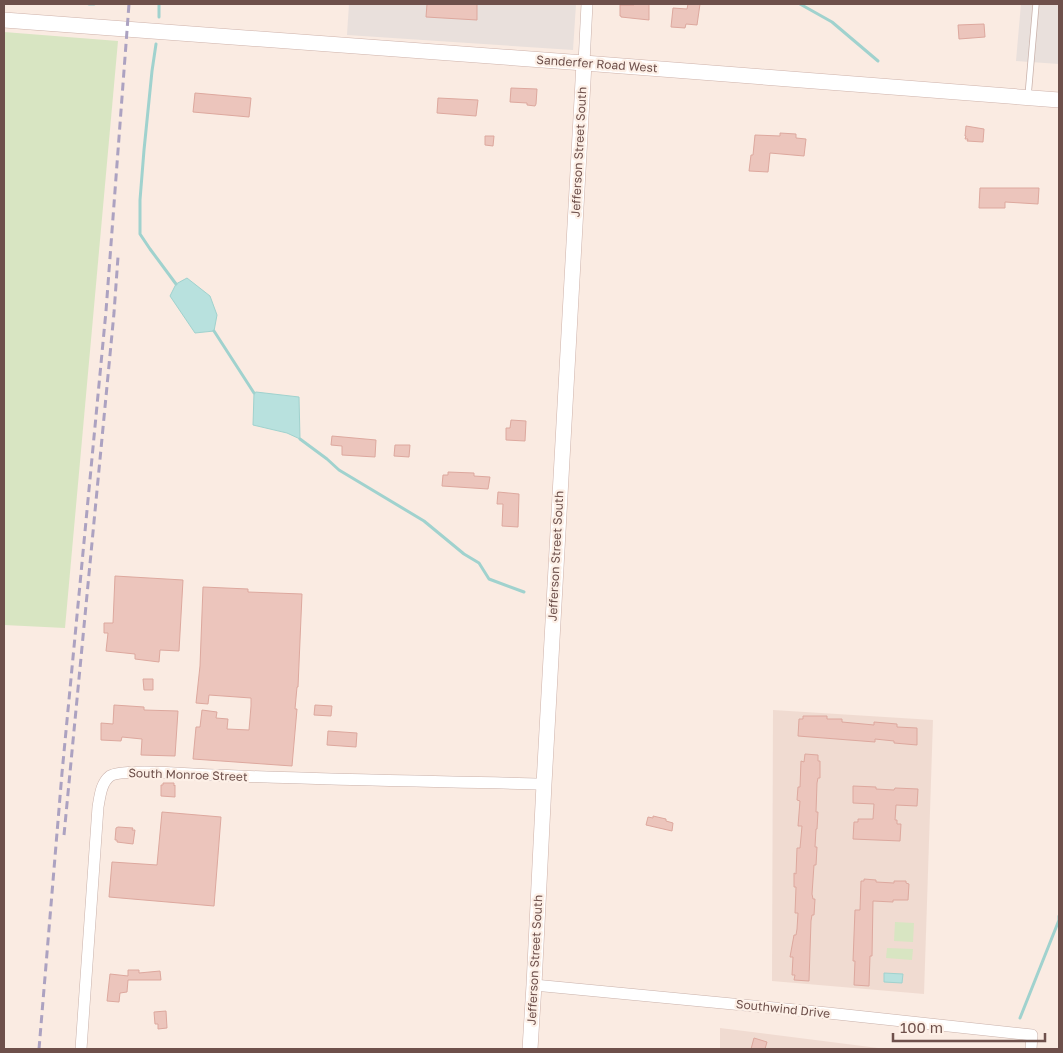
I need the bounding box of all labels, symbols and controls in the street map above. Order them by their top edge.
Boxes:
street label: Sanderfer Road West [536,52,658,75]
street label: Jefferson Street South [568,86,589,218]
street label: Jefferson Street South [545,490,566,622]
street label: South Monroe Street [128,765,248,784]
street label: Jefferson Street South [524,894,545,1026]
street label: Southwind Drive [735,996,831,1021]
scale bar [893,1010,1046,1042]
text: 100 m [900,1018,943,1036]

